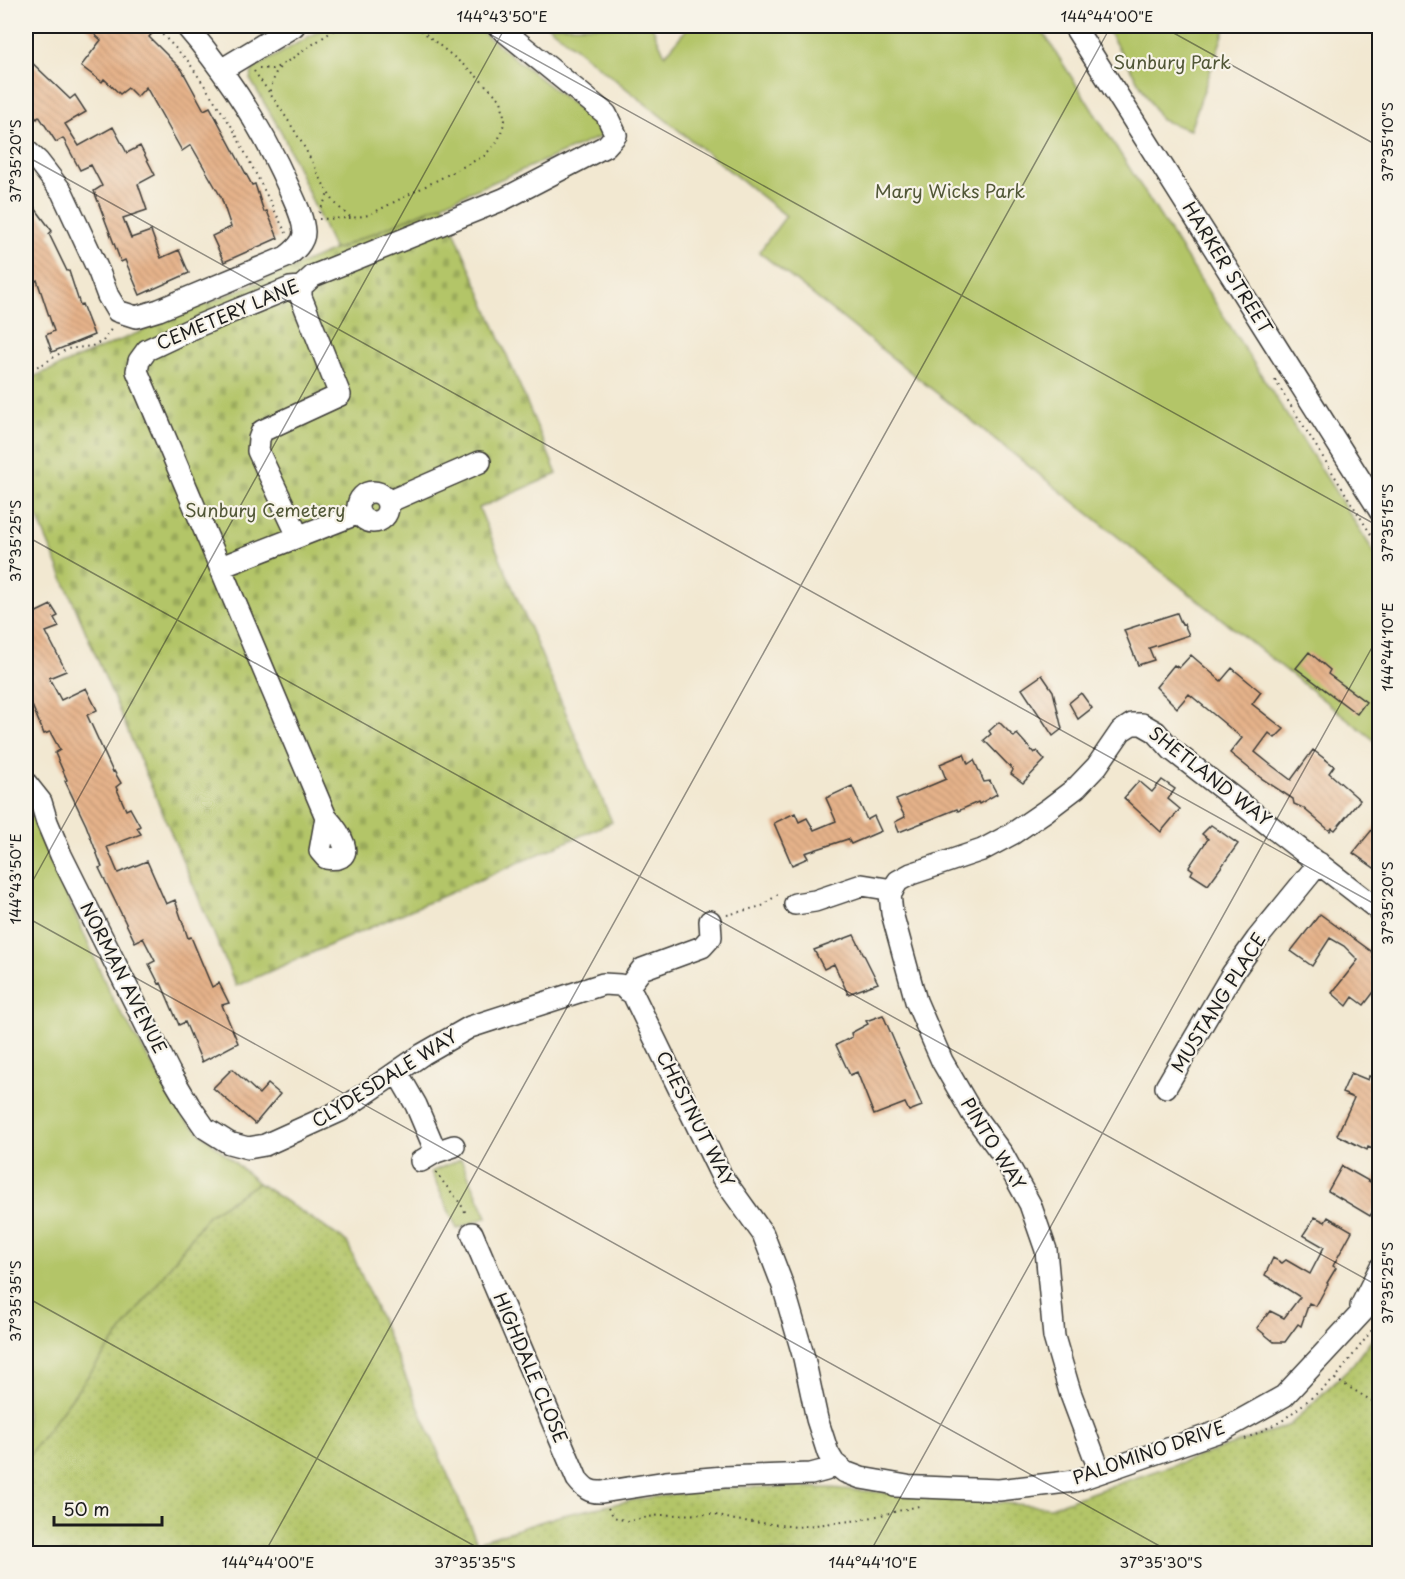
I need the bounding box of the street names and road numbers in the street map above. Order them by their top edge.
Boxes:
street label: HARKER STREET [1177,196,1280,339]
street label: CEMETERY LANE [152,271,303,356]
street label: SHETLAND WAY [1144,719,1278,833]
street label: NORMAN AVENUE [74,897,174,1058]
street label: MUSTANG PLACE [1164,927,1272,1077]
street label: CLYDESDALE WAY [306,1022,463,1134]
street label: CHESTNUT WAY [650,1046,742,1191]
street label: PINTO WAY [955,1092,1033,1195]
street label: HIGHDALE CLOSE [487,1288,575,1447]
street label: PALOMINO DRIVE [1069,1413,1228,1490]

